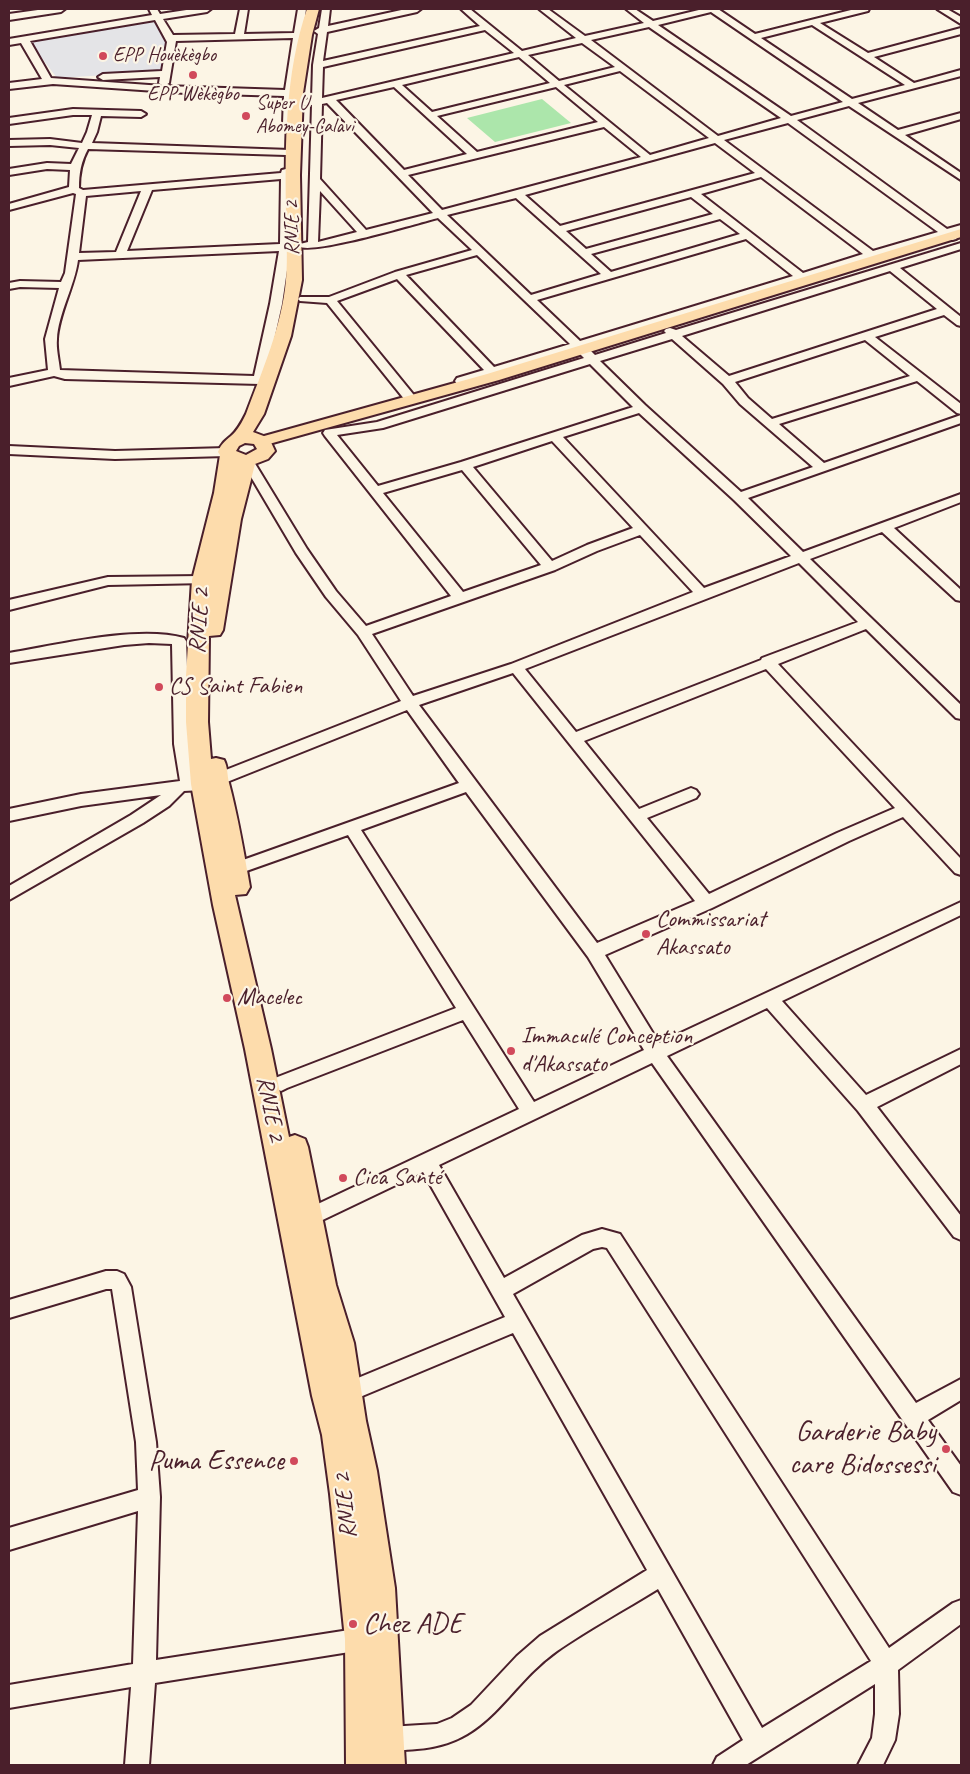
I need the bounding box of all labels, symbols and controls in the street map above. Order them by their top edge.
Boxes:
place label: EPP Houèkègbo [113,44,216,68]
marker: EPP Houèkègbo [97,50,109,62]
marker: EPP Wèkègbo [187,69,199,81]
place label: EPP Wèkègbo [147,83,239,107]
place label: Super U Abomey-Calavi [256,92,354,139]
marker: Super U Abomey-Calavi [240,110,252,122]
street label: RNIE 2 [281,201,305,255]
street label: RNIE 2 [183,587,217,655]
place label: CS Saint Fabien [169,673,302,701]
marker: CS Saint Fabien [153,681,165,693]
place label: Commissariat Akassato [656,906,765,962]
marker: Commissariat Akassato [640,928,652,940]
place label: Macelec [237,984,302,1012]
marker: Macelec [221,992,233,1004]
place label: Immaculé Conception d'Akassato [521,1023,692,1079]
marker: Immaculé Conception d'Akassato [505,1045,517,1057]
street label: RNIE 2 [250,1074,290,1144]
place label: Cica Santé [353,1164,441,1192]
marker: Cica Santé [337,1172,349,1184]
place label: Garderie Baby care Bidossessi [789,1415,936,1483]
marker: Garderie Baby care Bidossessi [940,1443,952,1455]
place label: Puma Essence [148,1444,284,1478]
marker: Puma Essence [288,1455,300,1467]
street label: RNIE 2 [328,1472,364,1540]
place label: Chez ADE [363,1607,462,1641]
marker: Chez ADE [347,1618,359,1630]

